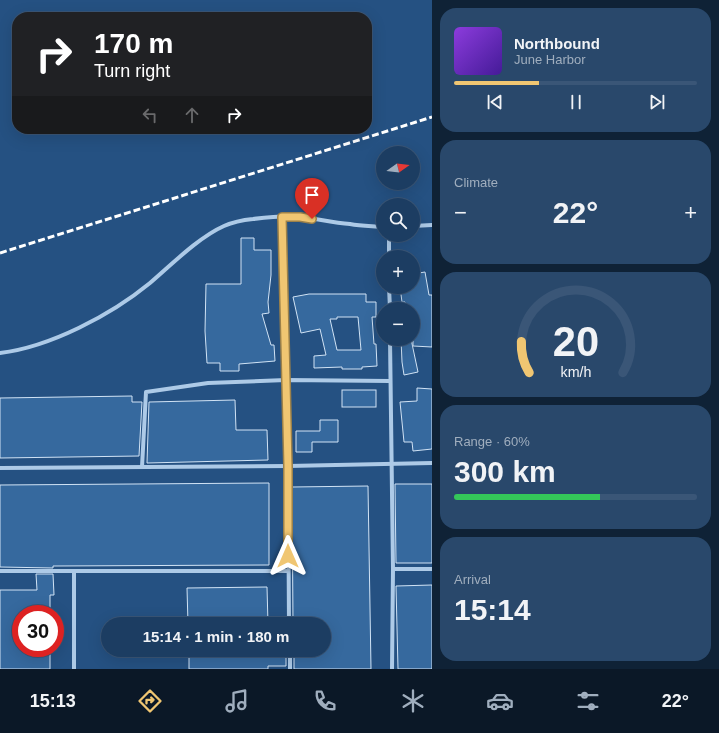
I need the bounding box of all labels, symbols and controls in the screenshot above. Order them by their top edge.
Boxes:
icon: right [28,28,80,80]
text: 170 m [94,28,173,59]
text: Northbound [514,35,600,52]
text: June Harbor [514,52,586,67]
text: Turn right [94,61,170,81]
icon: previous [484,91,506,113]
icon: pause [565,91,587,113]
icon: next [646,91,668,113]
icon: left [139,104,161,126]
icon: ahead [181,104,203,126]
icon: right [223,104,245,126]
north arrow [376,146,420,190]
map controls [376,146,420,346]
text: Climate [454,175,498,190]
pin [295,178,329,219]
icon: arrive [301,184,323,206]
text: 22° [553,196,598,229]
button: search [376,198,420,242]
text: − [454,200,467,225]
text: + [684,200,697,225]
button: + [376,250,420,294]
button: − [376,302,420,346]
text: 20 [552,317,599,364]
text: km/h [560,363,591,379]
text: Range · 60% [454,434,530,449]
text: 300 km [454,455,556,488]
position arrow [267,535,309,577]
text: Arrival [454,572,491,587]
text: 15:14 [454,593,531,626]
speed limit sign: 30 [12,605,64,657]
text: 15:14 · 1 min · 180 m [143,628,289,645]
icon: directions [136,687,164,715]
icon: music [223,687,251,715]
icon: phone [311,687,339,715]
icon: climate [399,687,427,715]
icon: car [486,687,514,715]
icon: filters [574,687,602,715]
text: 15:13 [30,691,76,711]
text: 22° [662,691,689,711]

